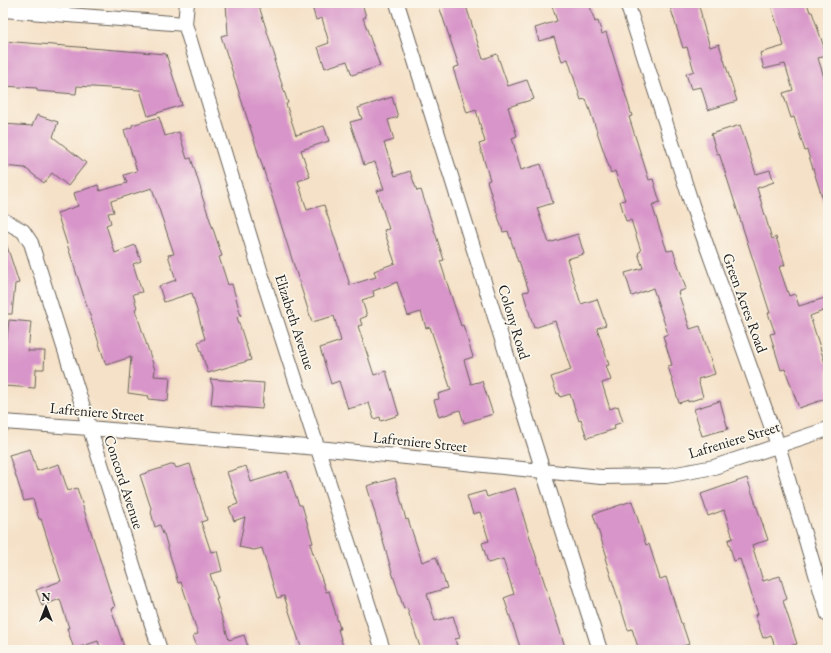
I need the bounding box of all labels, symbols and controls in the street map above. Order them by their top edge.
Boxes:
street label: Green Acres Road [719,250,772,356]
street label: Elizabeth Avenue [271,272,320,372]
street label: Colony Road [494,282,535,362]
street label: Lafreniere Street [49,398,145,425]
street label: Lafreniere Street [686,417,782,462]
street label: Lafreniere Street [372,427,468,456]
street label: Concord Avenue [100,432,149,531]
north arrow [26,587,66,627]
text: N [42,590,51,604]

